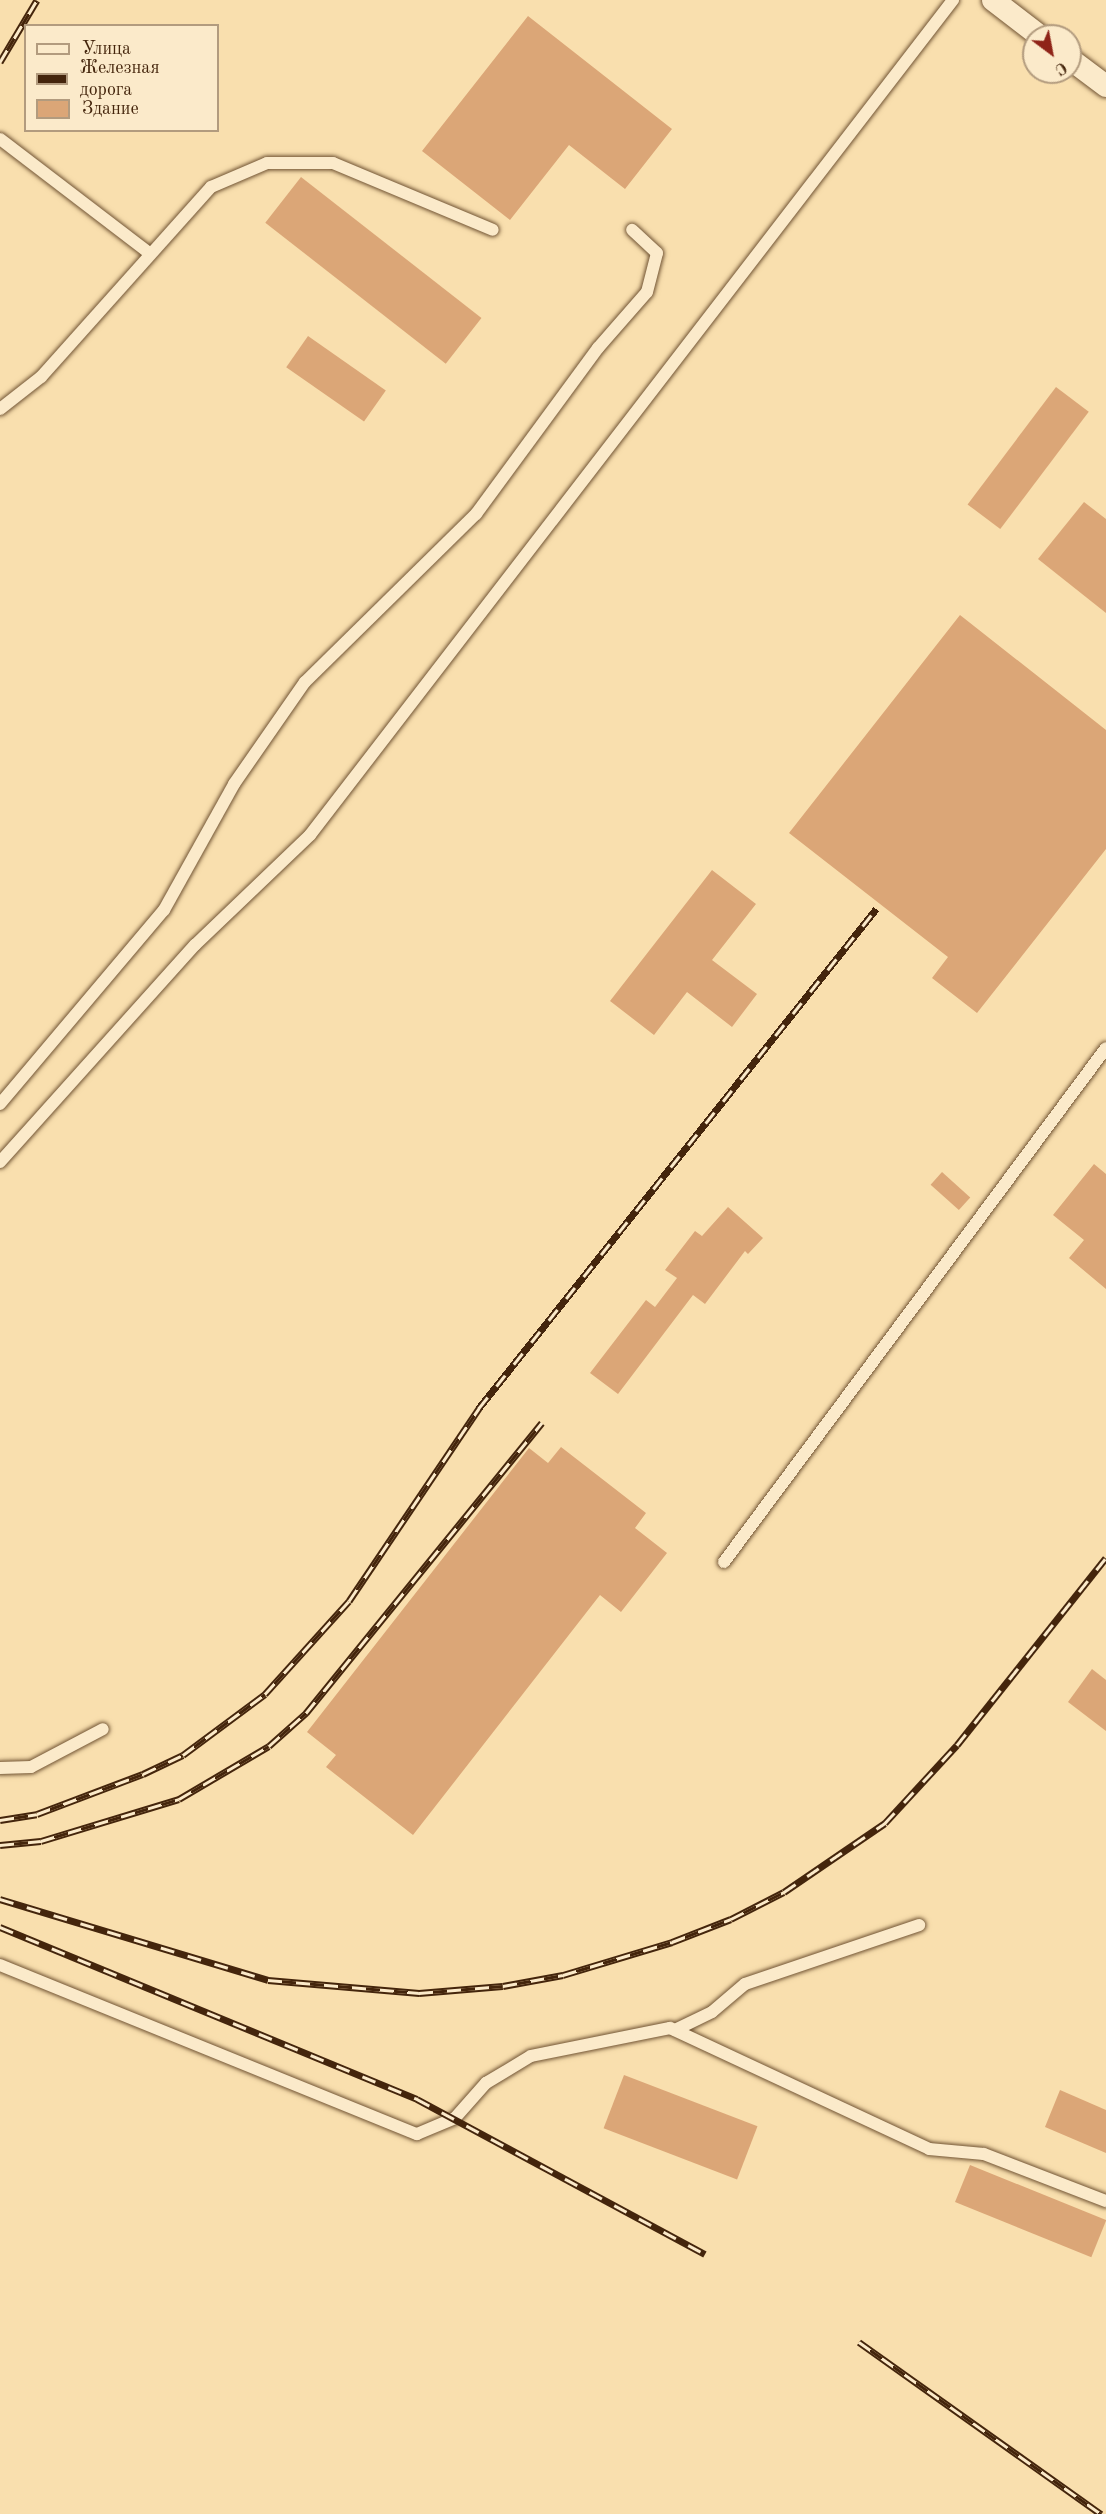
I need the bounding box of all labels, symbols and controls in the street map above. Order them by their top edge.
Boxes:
legend [24,24,219,132]
north arrow [1022,24,1082,84]
text: Улица [82,40,131,58]
text: С [1052,58,1069,77]
text: Железная дорога [80,59,160,99]
text: Здание [82,100,139,118]

